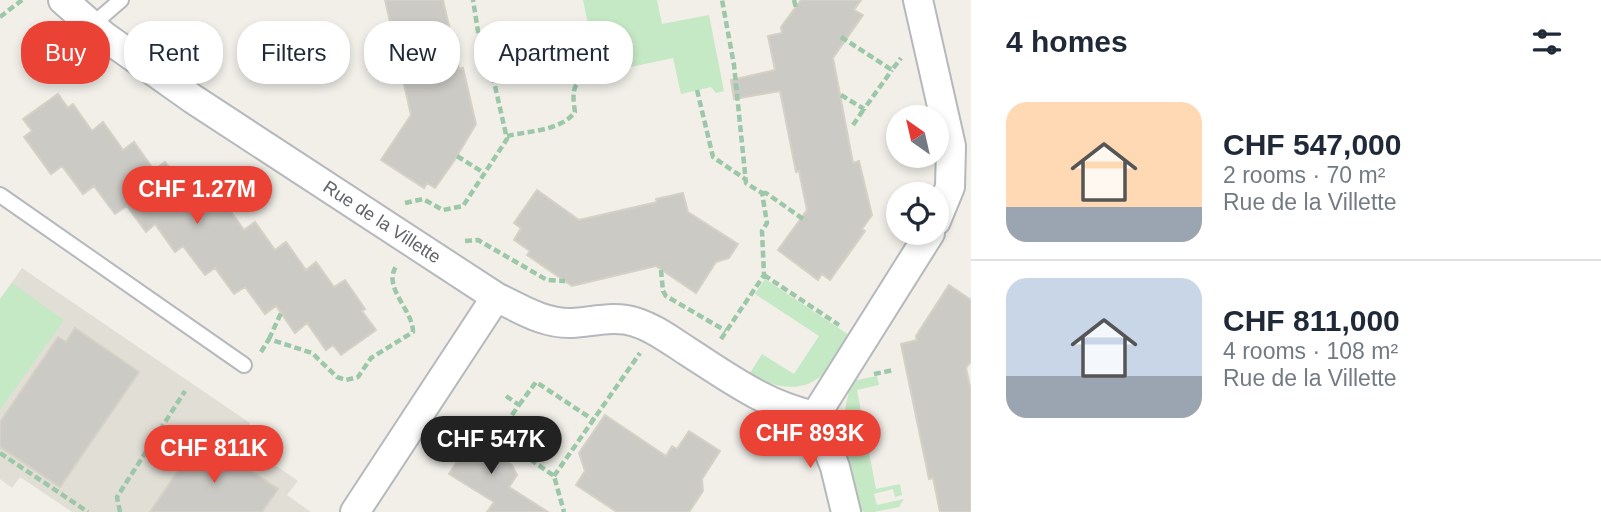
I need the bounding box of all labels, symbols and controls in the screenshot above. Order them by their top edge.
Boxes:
chip: Buy [21,21,110,84]
chip: Rent [124,21,223,84]
chip: Filters [237,21,350,84]
chip: New [364,21,460,84]
chip: Apartment [474,21,633,84]
icon: filters [1528,23,1566,61]
text: 4 homes [1006,25,1128,58]
north arrow [886,105,948,168]
map controls [886,105,949,245]
text: CHF 547,000 [1223,128,1401,161]
icon: home [1062,130,1146,214]
text: 2 rooms · 70 m² [1223,162,1385,188]
pin: CHF 1.27M [117,166,277,226]
text: CHF 1.27M [138,176,256,202]
street label: Rue de la Villette [320,177,444,267]
button: locate [886,182,949,245]
text: Rue de la Villette [1223,189,1396,215]
text: CHF 811,000 [1223,304,1400,337]
icon: home [1062,306,1146,390]
text: 4 rooms · 108 m² [1223,338,1398,364]
text: Rue de la Villette [1223,365,1396,391]
pin: CHF 893K [738,410,882,470]
pin: CHF 547K [419,416,563,476]
text: CHF 893K [756,420,864,446]
pin: CHF 811K [142,426,286,485]
text: CHF 547K [437,426,545,452]
text: CHF 811K [160,435,268,461]

